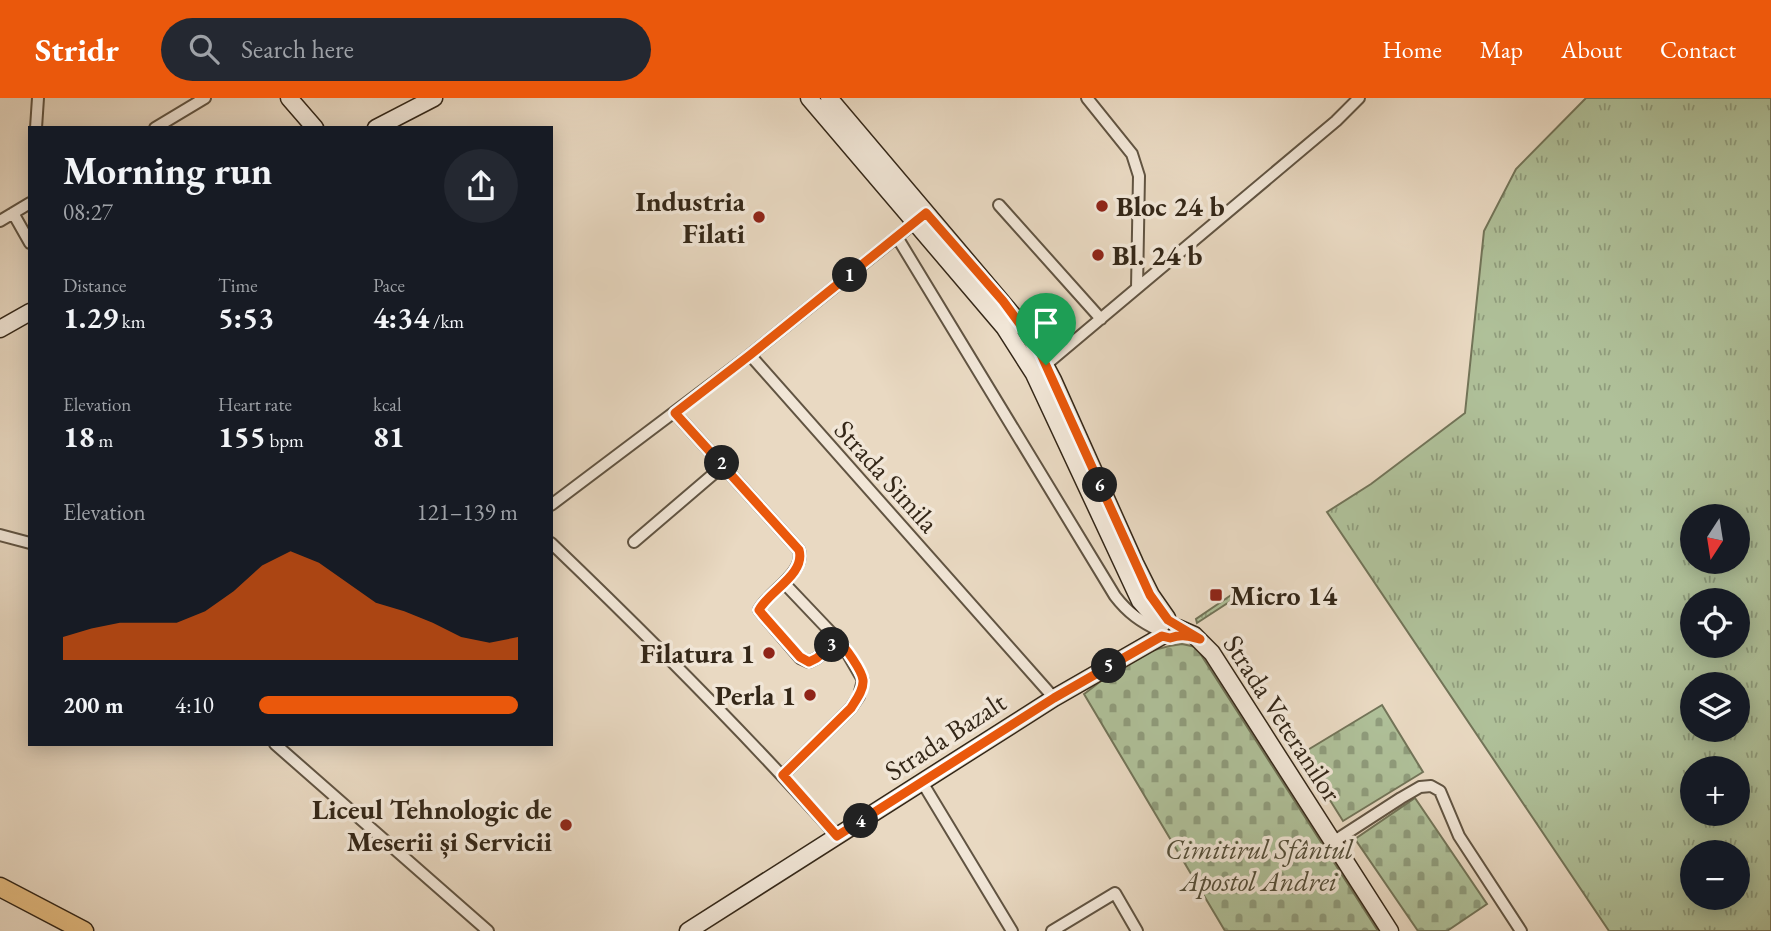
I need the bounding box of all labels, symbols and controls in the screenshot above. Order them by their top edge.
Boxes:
search box [161,18,651,81]
text: Stridr [35,28,119,71]
icon: search [185,30,223,68]
text: Search here [241,32,354,66]
text: Home [1382,34,1442,65]
text: Map [1480,34,1523,65]
text: About [1561,34,1622,65]
text: Contact [1660,34,1736,65]
text: Morning run [63,146,272,195]
button: share [444,149,518,223]
place label: Industria Filati [636,183,746,251]
place label: Bloc 24 b [1116,188,1225,224]
text: 08:27 [63,197,113,227]
marker: Bloc 24 b [1094,198,1110,214]
marker: Industria Filati [751,209,767,225]
place label: Bl. 24 b [1112,237,1203,273]
marker: Bl. 24 b [1090,247,1106,263]
pin: 1 [832,258,868,292]
text: 1 [844,262,855,287]
text: Distance [63,273,126,298]
text: Time [218,273,258,298]
text: Pace [373,273,405,298]
pin [1016,293,1076,365]
text: 1.29 [63,298,118,337]
text: 5:53 [218,298,274,337]
text: 4:34 [373,298,429,337]
icon: arrive [1027,304,1065,342]
text: km [118,309,146,334]
text: /km [429,309,464,334]
text: Elevation [63,392,131,417]
text: Heart rate [218,392,292,417]
text: kcal [373,392,402,417]
street label: Strada Simila [827,412,948,541]
text: 18 [63,417,95,456]
text: 155 [218,417,266,456]
text: 81 [373,417,405,456]
text: m [95,428,113,453]
text: bpm [266,428,304,453]
pin: 2 [704,446,740,480]
text: 2 [716,450,727,475]
pin: 6 [1082,468,1118,502]
text: 6 [1094,472,1105,497]
text: Elevation [63,497,146,527]
text: 121–139 m [417,497,518,527]
north arrow [1680,504,1750,574]
map controls [1680,504,1750,910]
place label: Micro 14 [1230,577,1338,613]
marker: Micro 14 [1208,587,1224,603]
button: locate [1680,588,1750,658]
pin: 3 [814,628,850,662]
street label: Strada Veteranilor [1216,628,1351,809]
text: 3 [826,632,837,657]
place label: Filatura 1 [640,635,755,671]
marker: Filatura 1 [761,645,777,661]
pin: 5 [1092,648,1126,684]
text: 5 [1103,653,1114,678]
button: layers [1680,672,1750,742]
place label: Perla 1 [715,677,796,713]
street label: Strada Bazalt [878,683,1013,789]
marker: Perla 1 [802,687,818,703]
text: 200 m [63,690,124,720]
text: 4:10 [175,690,214,720]
button: + [1680,756,1750,826]
place label: Liceul Tehnologic de Meserii și Servicii [312,791,552,859]
pin: 4 [844,804,878,838]
text: 4 [855,808,866,833]
marker: Liceul Tehnologic de Meserii și Servicii [558,817,574,833]
park label: Cimitirul Sfântul Apostol Andrei [1165,831,1354,899]
button: − [1680,840,1750,910]

